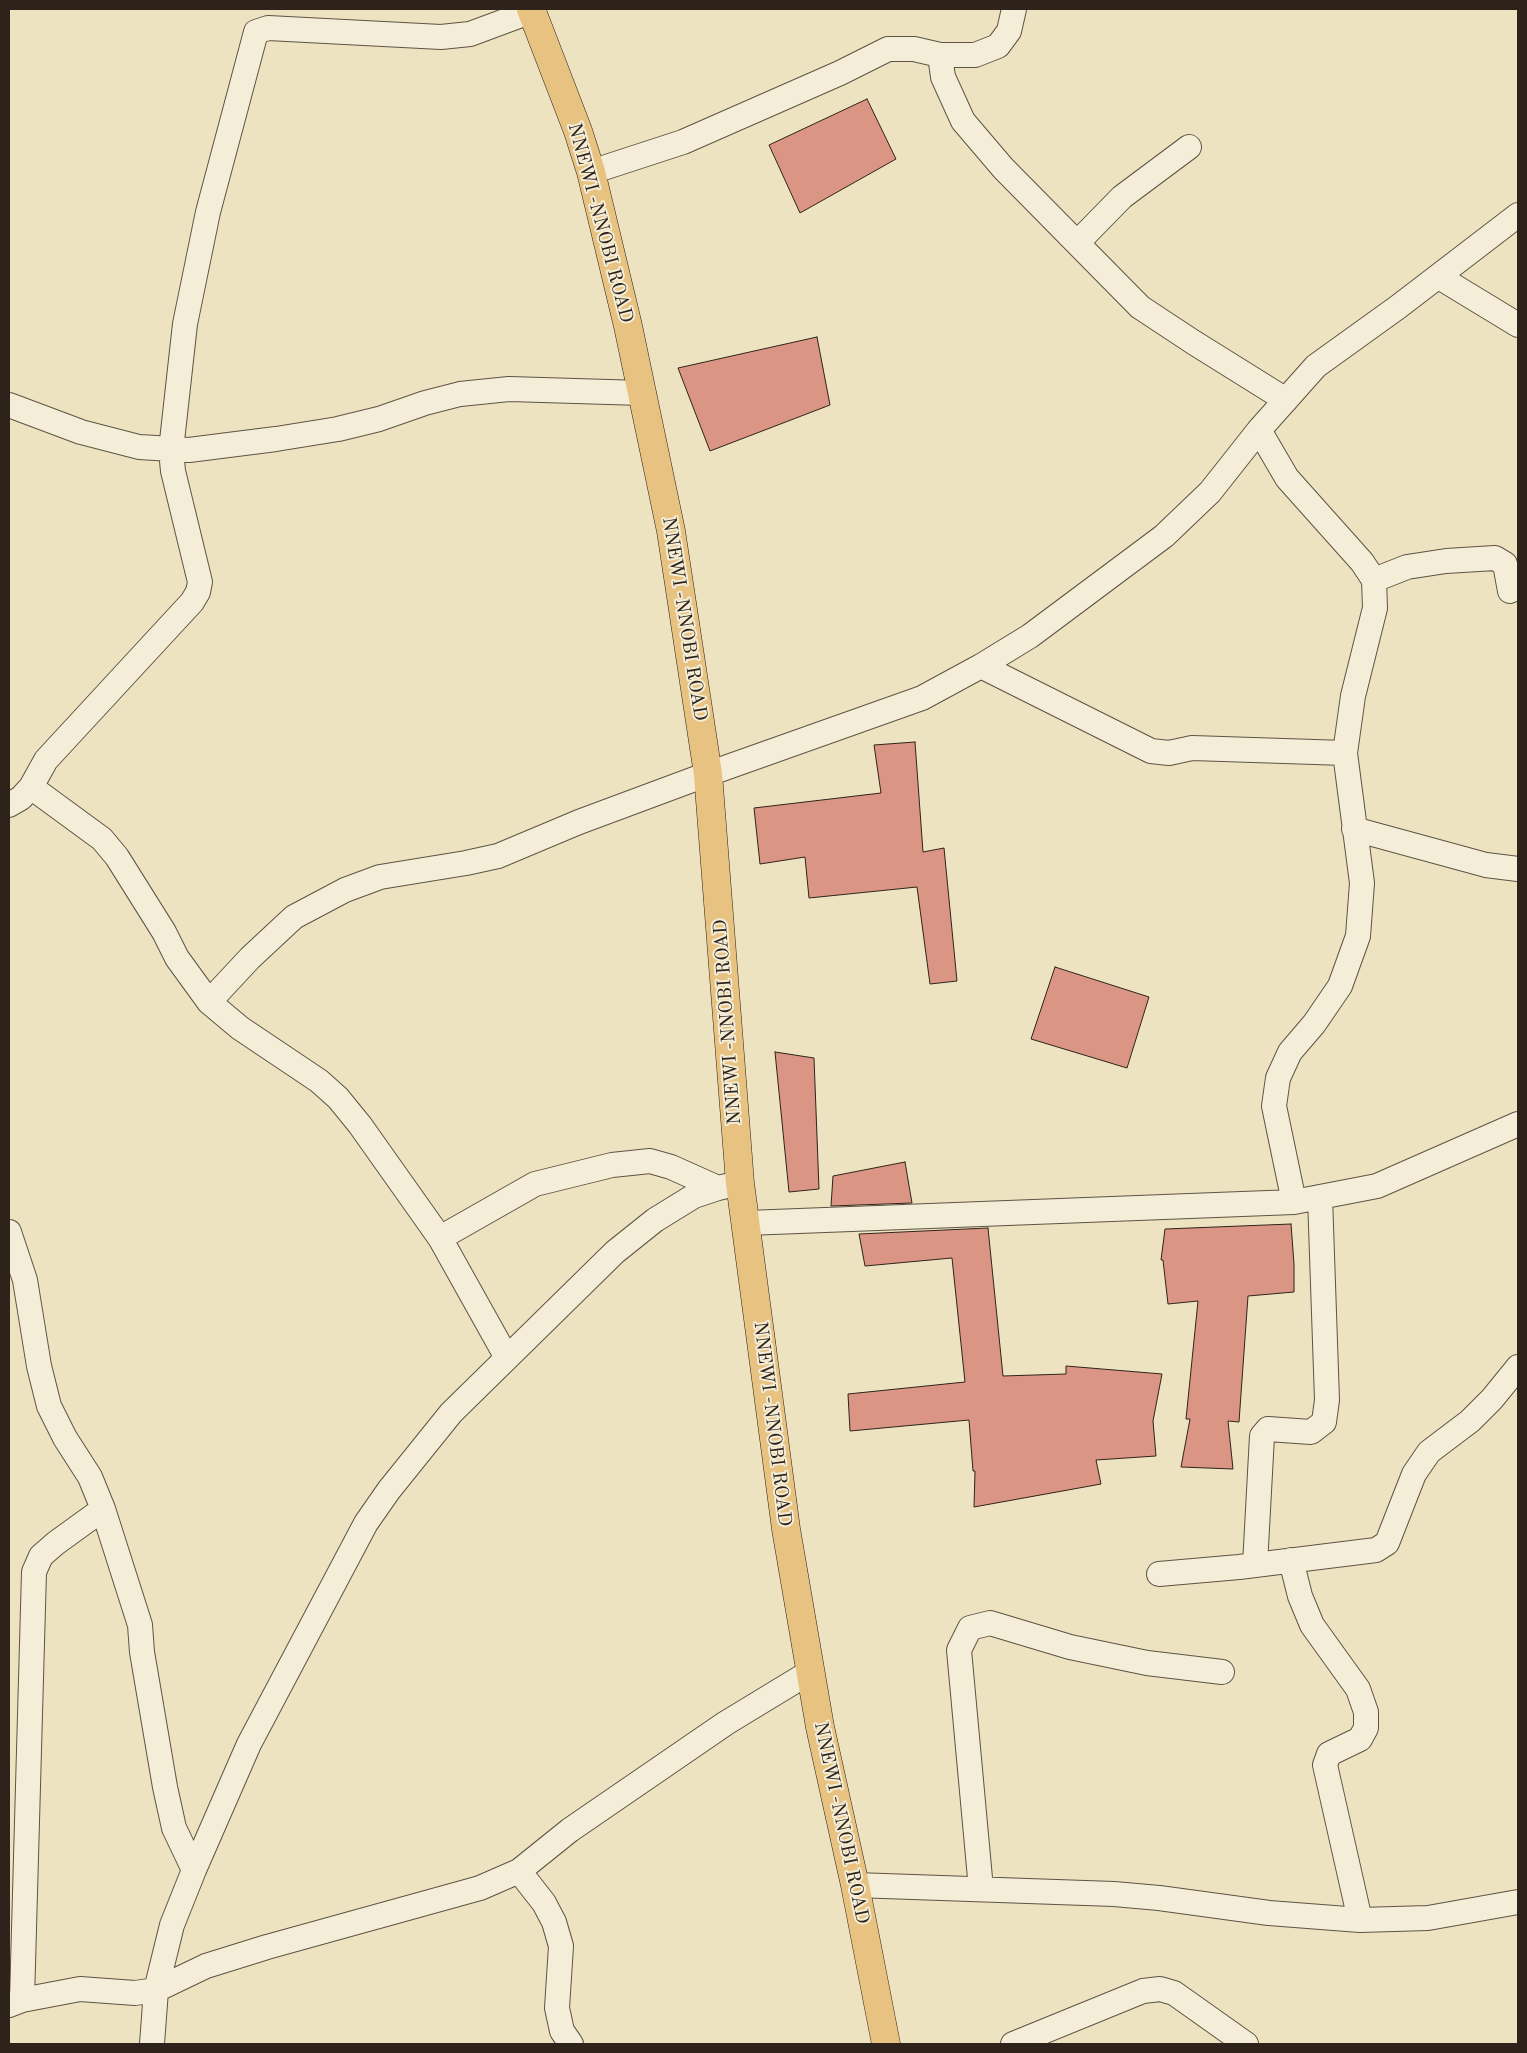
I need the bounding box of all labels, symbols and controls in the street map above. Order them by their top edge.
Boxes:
street label: NNEWI -NNOBI ROAD [562,121,638,325]
street label: NNEWI -NNOBI ROAD [657,515,711,723]
street label: NNEWI -NNOBI ROAD [709,918,747,1126]
street label: NNEWI -NNOBI ROAD [748,1320,796,1528]
street label: NNEWI -NNOBI ROAD [808,1720,874,1926]

